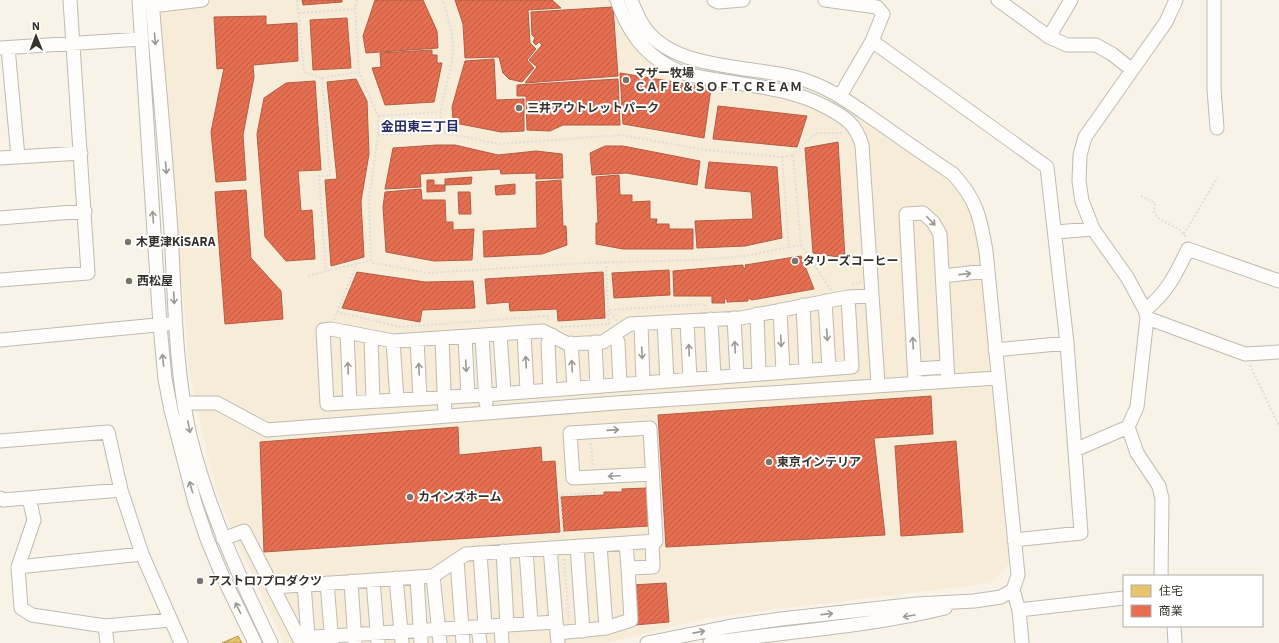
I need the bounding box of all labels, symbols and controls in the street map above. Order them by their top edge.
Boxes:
north arrow [16,16,56,56]
text: N [32,19,40,33]
one-way arrow [151,32,158,45]
place label: マザー牧場 ＣＡＦＥ＆ＳＯＦＴＣＲＥＡＭ [634,65,802,94]
marker: マザー牧場 ＣＡＦＥ＆ＳＯＦＴＣＲＥＡＭ [621,75,631,85]
place label: 三井アウトレットパーク [527,100,659,115]
marker: 三井アウトレットパーク [514,103,524,113]
district label: 金田東三丁目 [381,118,459,135]
one-way arrow [162,161,169,174]
one-way arrow [149,211,156,224]
one-way arrow [926,216,935,226]
place label: 木更津KiSARA [136,234,216,249]
marker: 木更津KiSARA [123,237,133,247]
place label: タリーズコーヒー [803,253,898,268]
marker: タリーズコーヒー [790,256,800,266]
one-way arrow [958,270,971,278]
place label: 西松屋 [137,273,173,288]
marker: 西松屋 [124,276,134,286]
one-way arrow [171,291,178,304]
one-way arrow [823,328,831,341]
one-way arrow [778,334,785,347]
one-way arrow [910,337,917,350]
one-way arrow [732,341,739,354]
one-way arrow [685,344,692,357]
one-way arrow [638,346,646,359]
one-way arrow [160,354,167,367]
one-way arrow [522,356,529,369]
one-way arrow [463,359,470,372]
one-way arrow [569,360,576,373]
one-way arrow [345,362,352,375]
one-way arrow [415,363,422,376]
one-way arrow [185,420,193,433]
one-way arrow [606,426,619,434]
place label: 東京インテリア [777,454,861,469]
marker: 東京インテリア [764,457,774,467]
one-way arrow [608,472,621,480]
one-way arrow [187,481,194,494]
place label: カインズホーム [418,489,501,504]
marker: カインズホーム [405,492,415,502]
place label: アストロﾌプロダクツ [208,573,322,588]
legend [1123,575,1263,627]
marker: アストロﾌプロダクツ [195,576,205,586]
text: 住宅 [1159,583,1183,598]
one-way arrow [234,602,241,614]
text: 商業 [1159,603,1183,618]
one-way arrow [820,610,833,618]
one-way arrow [903,612,916,620]
one-way arrow [692,628,705,636]

